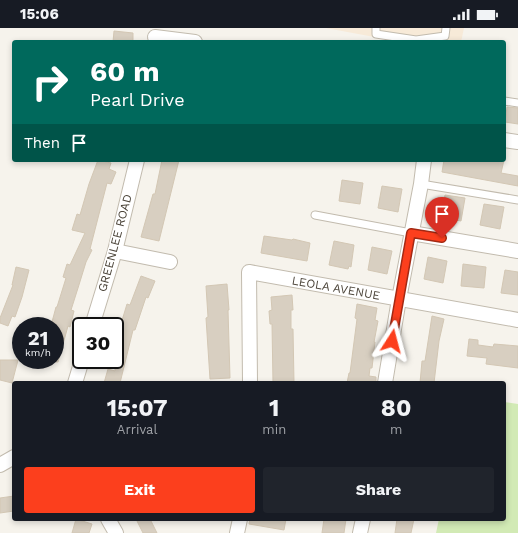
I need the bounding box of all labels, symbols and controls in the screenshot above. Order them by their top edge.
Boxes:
text: 15:06 [20,5,59,23]
text: 60 m [90,55,160,88]
icon: right [24,56,76,108]
text: Pearl Drive [90,89,185,110]
icon: arrive [68,132,90,154]
text: Then [24,134,60,152]
street label: GREENLEE ROAD [95,193,135,293]
pin [425,197,459,238]
icon: arrive [431,203,453,225]
street label: LEOLA AVENUE [291,273,382,303]
speed limit sign: 30 [72,317,124,369]
position arrow [371,320,413,362]
text: 21 [28,326,48,350]
text: km/h [25,347,51,358]
text: 15:07 [107,394,168,422]
text: 1 [269,394,279,422]
text: 80 [381,394,411,422]
text: Arrival [117,422,157,437]
text: min [262,422,286,437]
text: m [390,422,402,437]
button: Exit [24,467,255,513]
button: Share [263,467,494,513]

